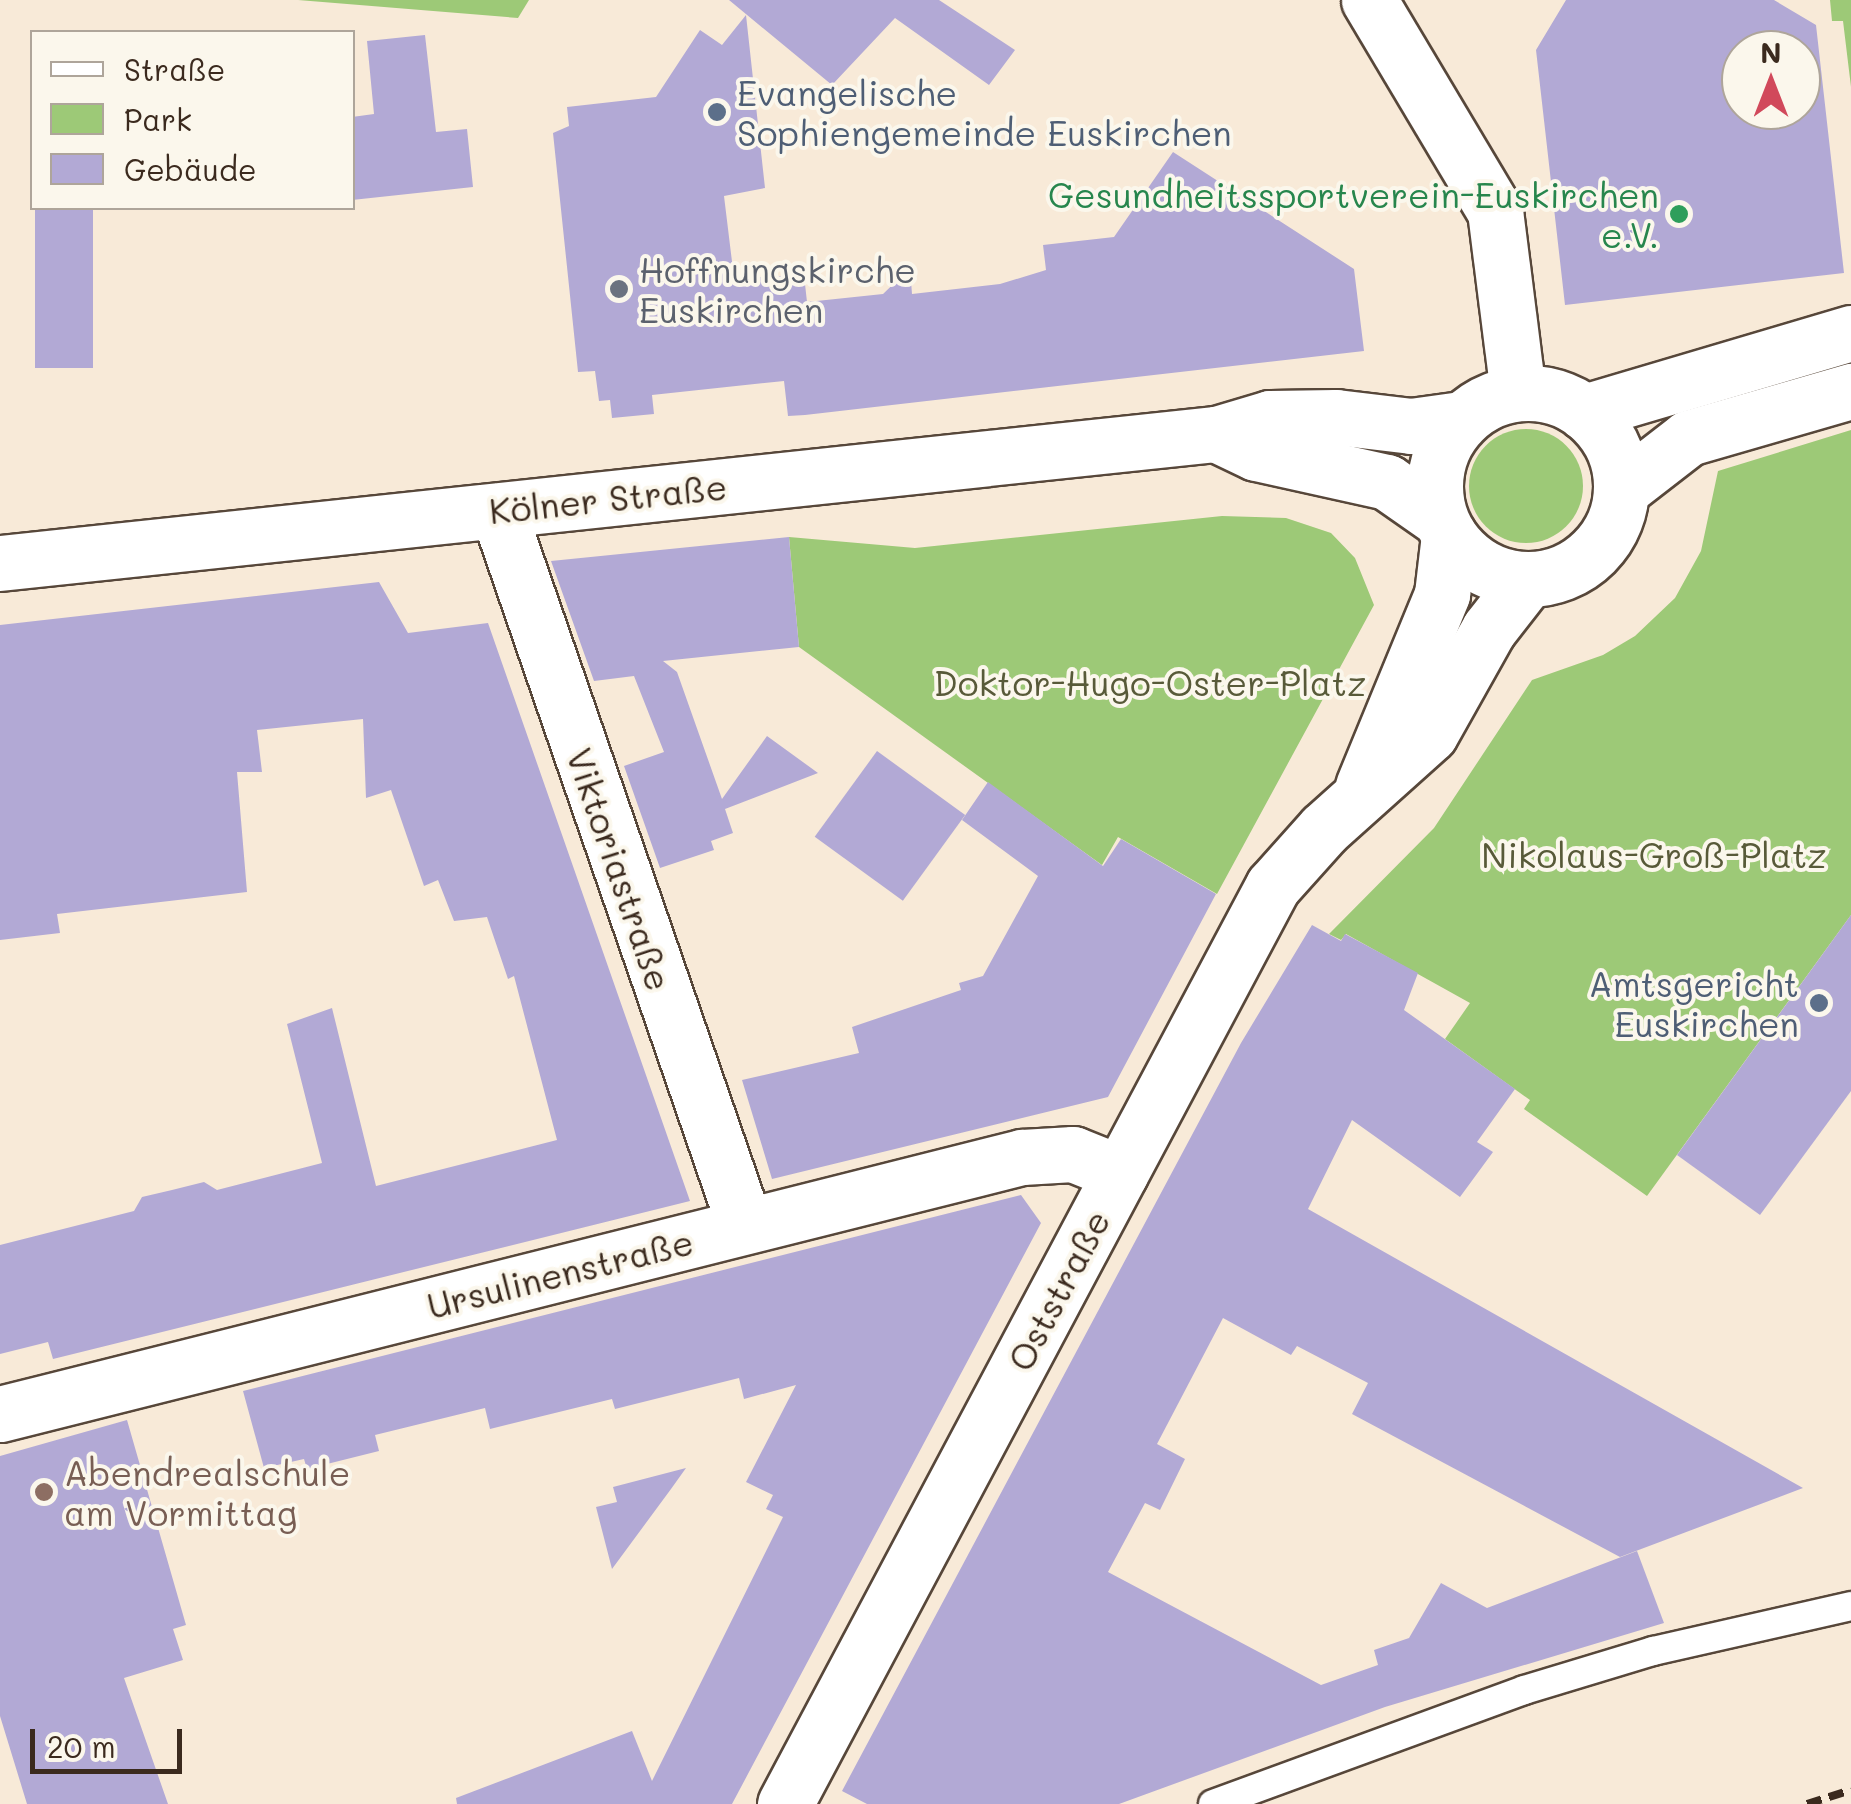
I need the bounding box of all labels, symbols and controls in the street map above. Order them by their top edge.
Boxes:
legend [30,30,355,210]
north arrow [1721,30,1821,130]
text: N [1760,34,1782,70]
text: Straße [124,49,225,89]
place label: Evangelische Sophiengemeinde Euskirchen [737,71,1232,153]
text: Park [124,99,192,139]
marker: Evangelische Sophiengemeinde Euskirchen [706,101,728,123]
text: Gebäude [124,149,257,189]
place label: Gesundheitssportverein-Euskirchen e.V. [1048,173,1659,255]
marker: Gesundheitssportverein-Euskirchen e.V. [1668,203,1690,225]
place label: Hoffnungskirche Euskirchen [639,248,916,330]
marker: Hoffnungskirche Euskirchen [608,278,630,300]
street label: Kölner Straße [487,465,729,531]
park label: Doktor-Hugo-Oster-Platz [934,661,1366,703]
street label: Viktoriastraße [559,742,681,996]
park label: Nikolaus-Groß-Platz [1481,833,1827,875]
place label: Amtsgericht Euskirchen [1589,962,1799,1044]
marker: Amtsgericht Euskirchen [1808,992,1830,1014]
street label: Oststraße [998,1203,1118,1377]
street label: Ursulinenstraße [423,1220,697,1326]
place label: Abendrealschule am Vormittag [64,1451,351,1533]
marker: Abendrealschule am Vormittag [33,1481,55,1503]
scale bar [35,1709,188,1771]
text: 20 m [47,1726,116,1766]

